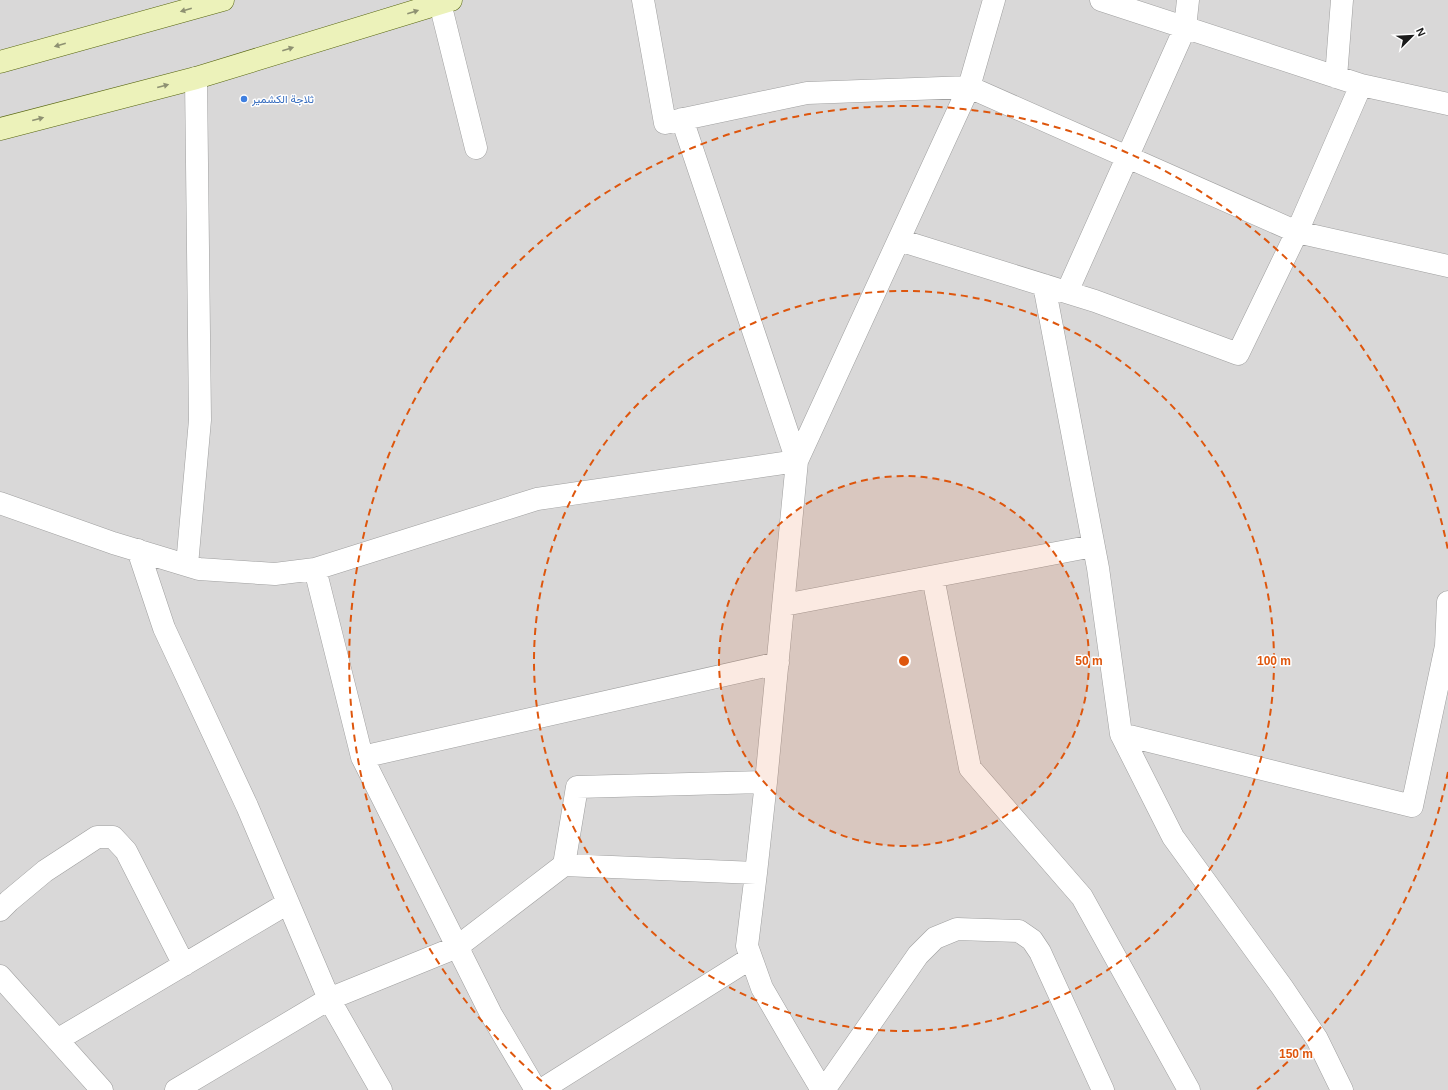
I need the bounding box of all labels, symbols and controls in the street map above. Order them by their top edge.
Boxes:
one-way arrow [179,8,192,14]
one-way arrow [407,9,419,15]
north arrow [1392,16,1432,56]
text: N [1414,26,1428,38]
one-way arrow [54,43,67,49]
one-way arrow [282,46,294,52]
one-way arrow [158,83,170,89]
place label: ثلاجة الكشمير [251,93,314,106]
marker: ثلاجة الكشمير [239,94,249,104]
one-way arrow [32,116,44,122]
centre of rings [897,654,911,668]
text: 50 m [1075,654,1103,668]
text: 100 m [1257,654,1291,668]
text: 150 m [1279,1047,1313,1061]

